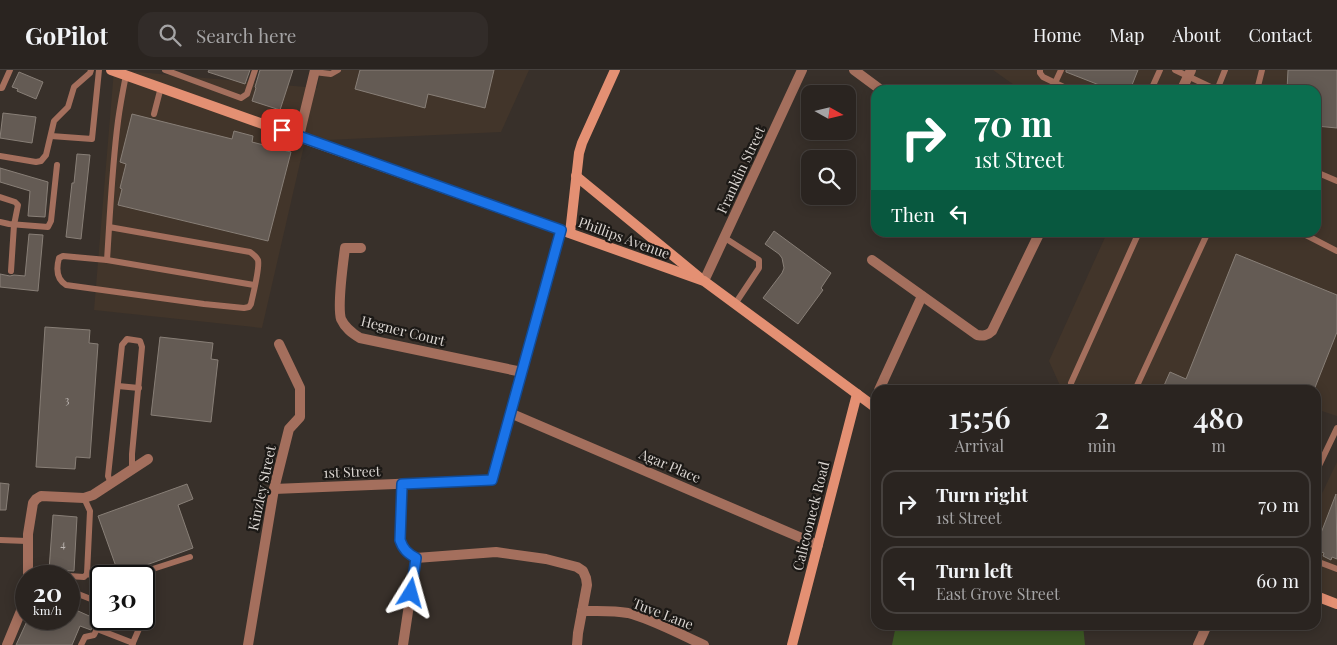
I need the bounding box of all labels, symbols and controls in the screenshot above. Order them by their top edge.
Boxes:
search box [138,12,488,57]
text: GoPilot [25,19,108,51]
icon: search [156,21,184,49]
text: Search here [196,22,296,48]
text: Home [1033,23,1081,47]
text: Map [1109,23,1144,47]
text: About [1172,23,1221,47]
text: Contact [1249,23,1312,47]
north arrow [801,85,856,140]
map controls [801,85,856,205]
text: 70 m [974,99,1052,146]
icon: right [891,105,956,170]
pin [261,109,303,151]
icon: arrive [268,116,296,144]
street label: Franklin Street [712,122,770,217]
text: 1st Street [974,144,1064,174]
button: search [801,150,856,205]
icon: left [945,200,973,228]
text: Then [891,201,935,227]
street label: Phillips Avenue [576,212,673,263]
street label: Hegner Court [359,311,448,350]
house number: 3 [65,392,70,407]
text: 15:56 [948,397,1011,437]
text: 2 [1094,397,1110,437]
text: 480 [1193,397,1244,437]
text: Arrival [955,435,1004,456]
text: min [1088,435,1116,456]
text: m [1211,435,1226,456]
street label: Kinzley Street [243,442,280,532]
street label: Agar Place [635,444,704,487]
street label: Calicooneck Road [788,459,833,573]
street label: 1st Street [323,461,382,482]
text: Turn right [936,481,1028,507]
icon: right [893,490,921,518]
text: 70 m [1258,491,1299,517]
text: 1st Street [936,507,1001,528]
house number: 4 [60,536,66,551]
text: Turn left [936,557,1013,583]
speed limit sign: 30 [90,565,155,630]
position arrow [384,566,436,618]
icon: left [893,566,921,594]
text: 60 m [1256,567,1299,593]
text: 20 [33,575,62,608]
text: East Grove Street [936,583,1060,604]
street label: Tuve Lane [630,593,696,634]
text: km/h [33,602,62,618]

